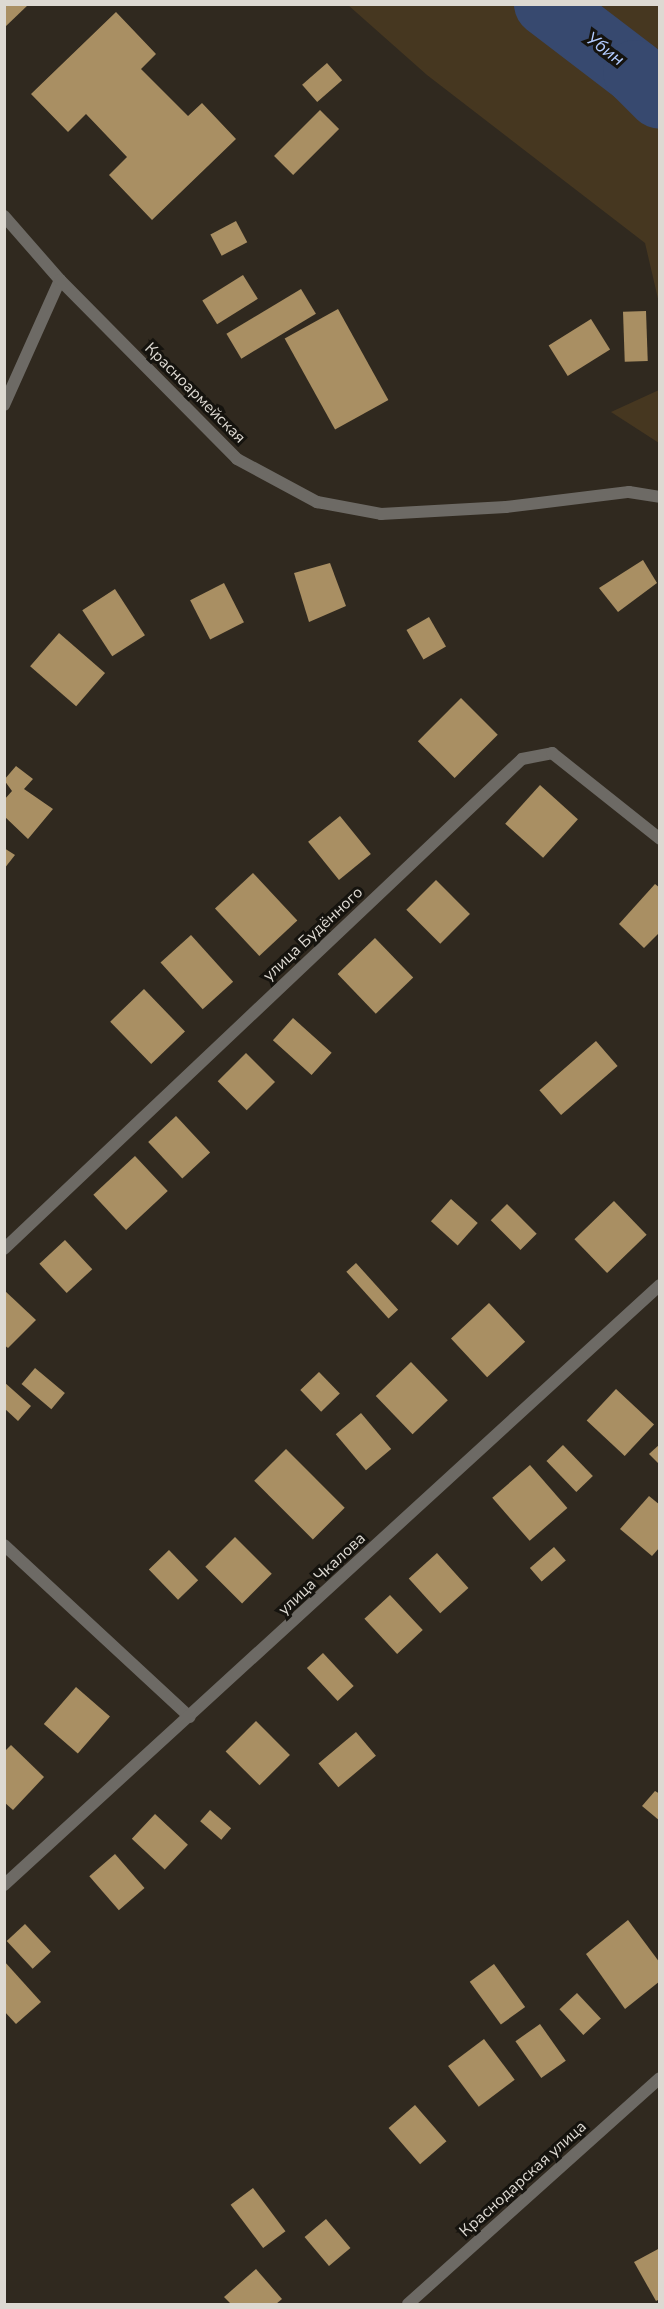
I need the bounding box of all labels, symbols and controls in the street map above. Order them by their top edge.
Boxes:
water label: Убин [581,27,629,71]
street label: Красноармейская [141,339,249,447]
street label: улица Будённого [259,883,367,985]
street label: улица Чкалова [274,1529,370,1619]
street label: Краснодарская улица [456,2117,590,2241]

